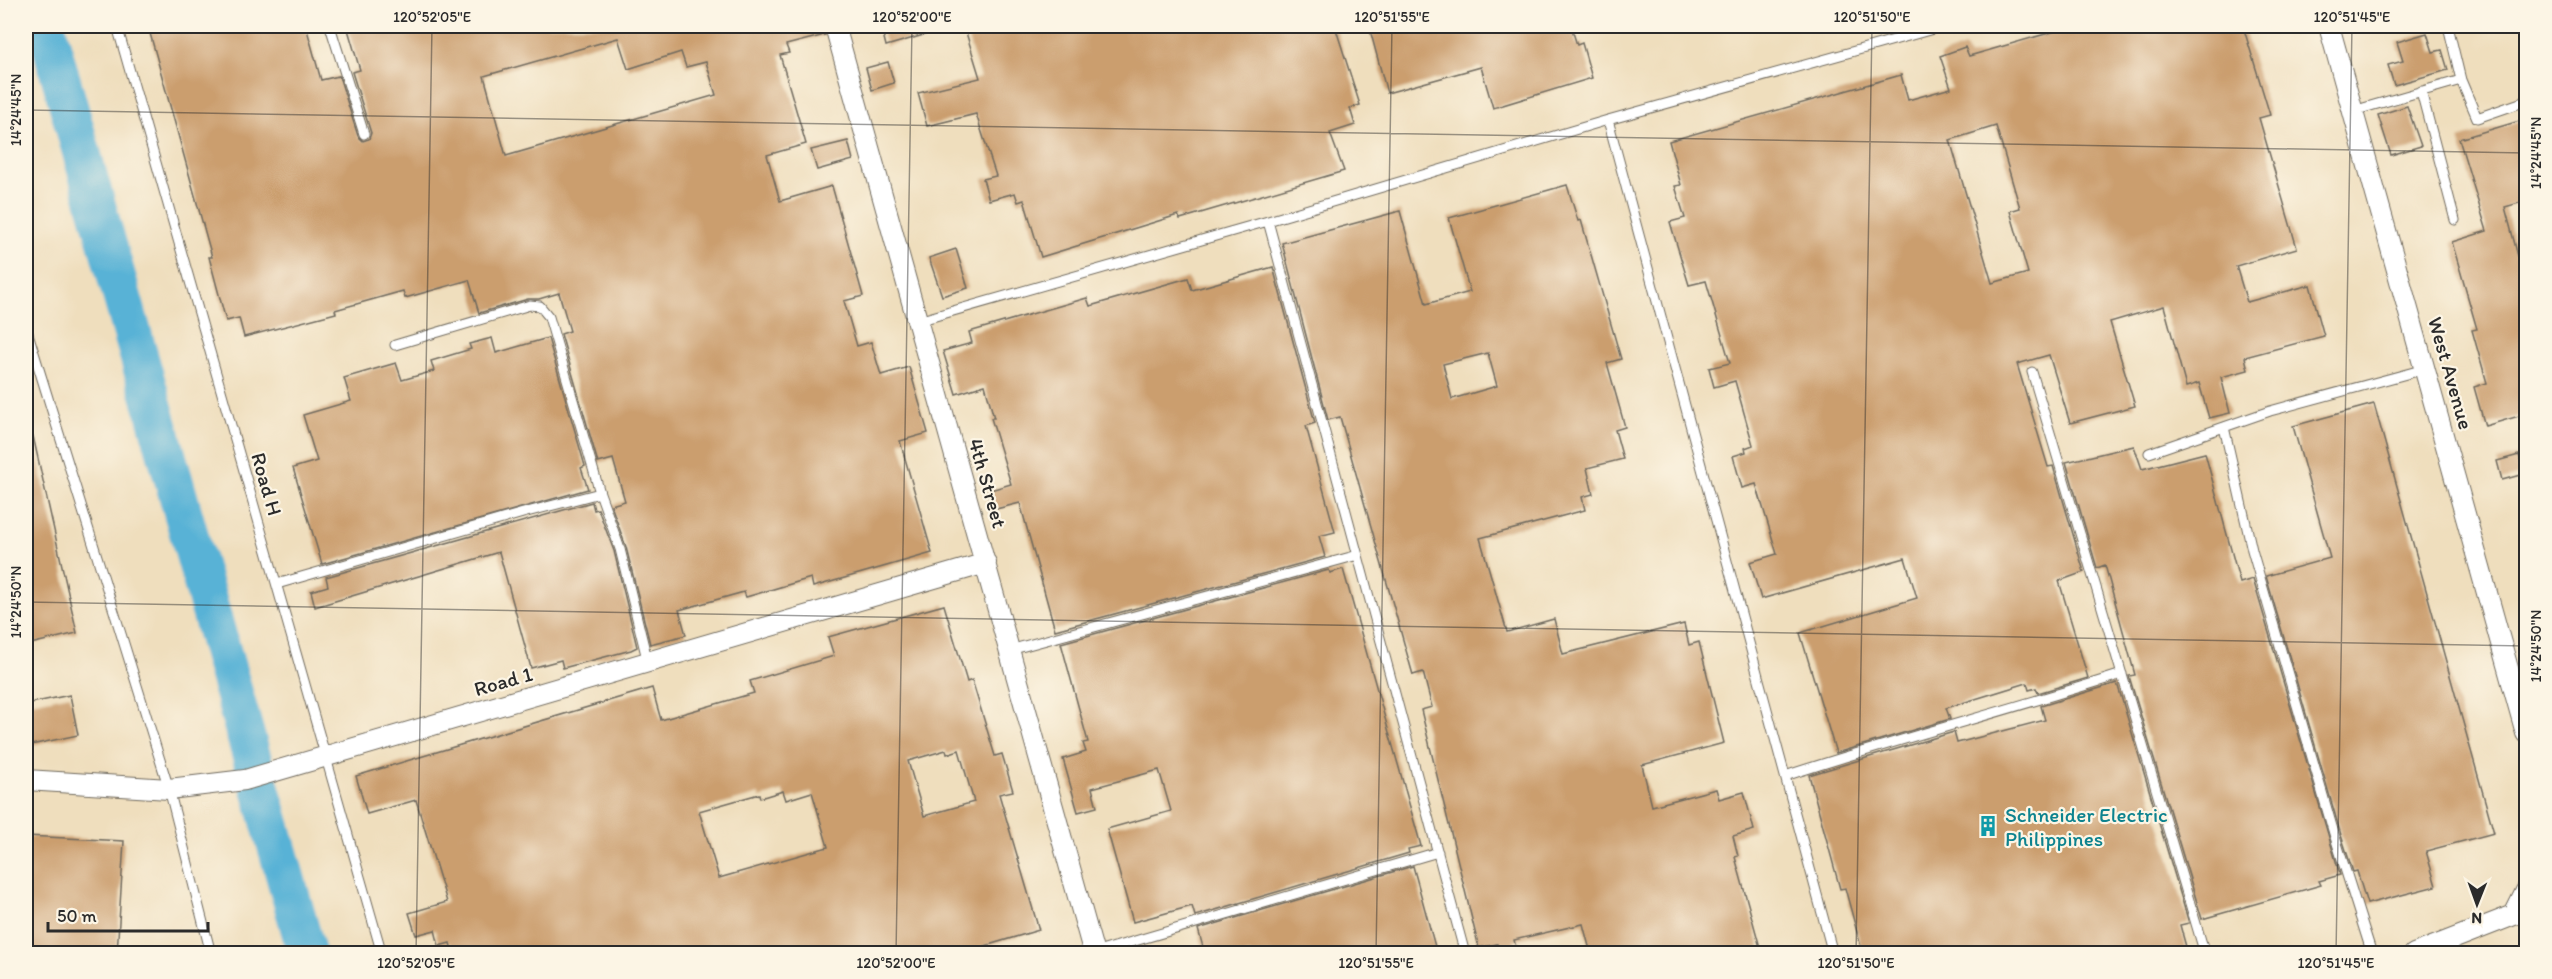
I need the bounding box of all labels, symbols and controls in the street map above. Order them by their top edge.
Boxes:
text: 120°52'05"E [393,8,471,26]
text: 120°52'00"E [872,8,952,26]
text: 120°51'55"E [1354,8,1430,26]
text: 120°51'50"E [1833,8,1911,26]
text: 120°51'45"E [2314,8,2390,26]
text: 14°24'45"N [7,74,25,146]
text: 14°24'45"N [2527,117,2545,189]
street label: West Avenue [2423,314,2479,432]
street label: 4th Street [963,435,1013,531]
street label: Road H [246,450,288,518]
text: 14°24'50"N [7,566,25,638]
text: 14°24'50"N [2527,610,2545,682]
street label: Road 1 [471,661,535,701]
place label: Schneider Electric Philippines [2005,802,2168,851]
building icon: Schneider Electric Philippines [1976,814,2000,838]
north arrow [2447,874,2507,934]
scale bar [48,895,208,933]
text: 50 m [57,905,97,927]
text: N [2471,909,2482,928]
text: 120°52'05"E [377,954,455,972]
text: 120°52'00"E [856,954,936,972]
text: 120°51'55"E [1338,954,1414,972]
text: 120°51'50"E [1817,954,1895,972]
text: 120°51'45"E [2298,954,2374,972]

